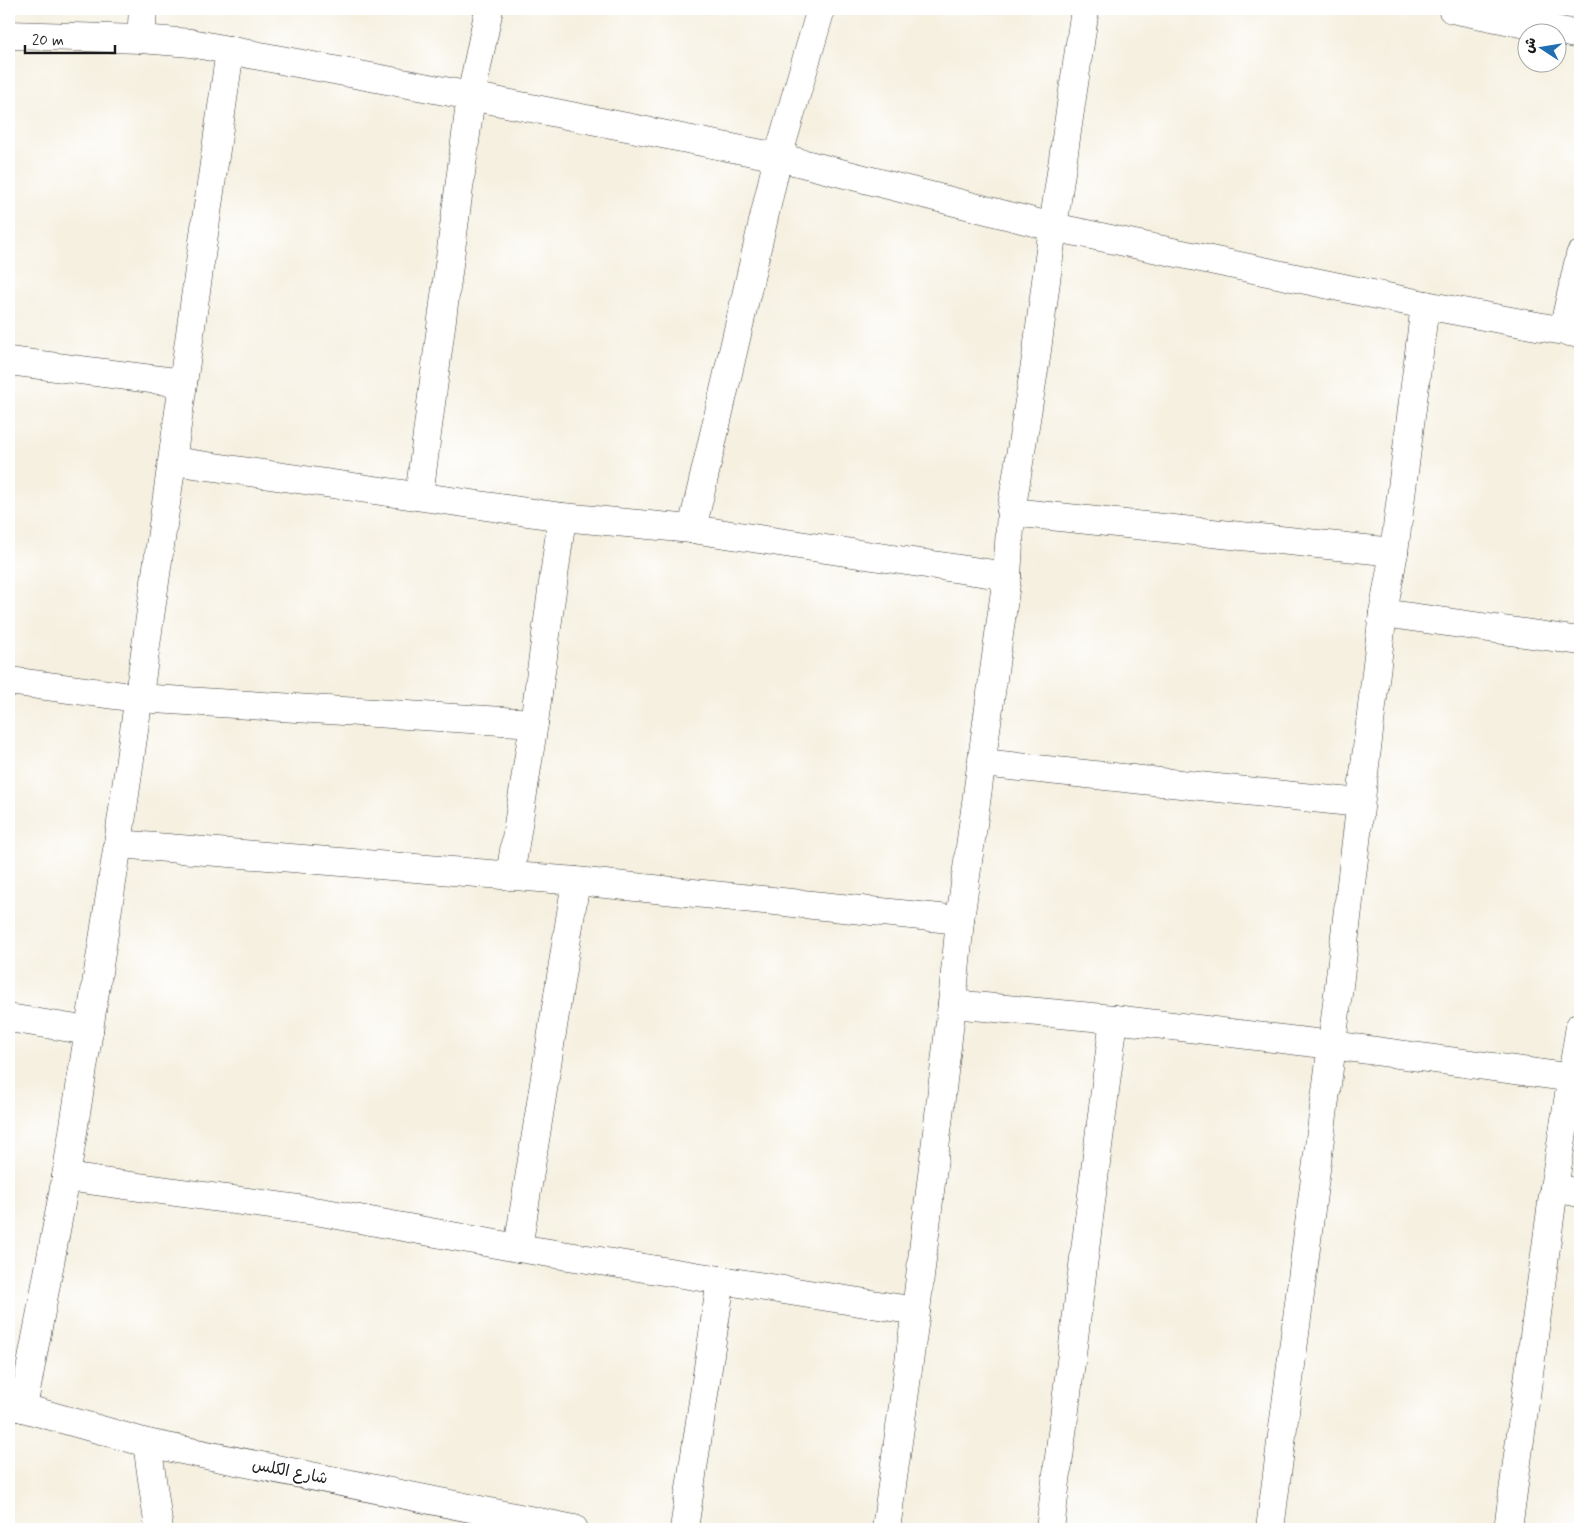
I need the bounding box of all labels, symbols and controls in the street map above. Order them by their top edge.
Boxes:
scale bar [25,22,115,54]
north arrow [1516,22,1566,72]
text: 20 m [32,31,64,51]
text: ش [1520,36,1541,55]
street label: شارع الكلس [250,1454,330,1490]

